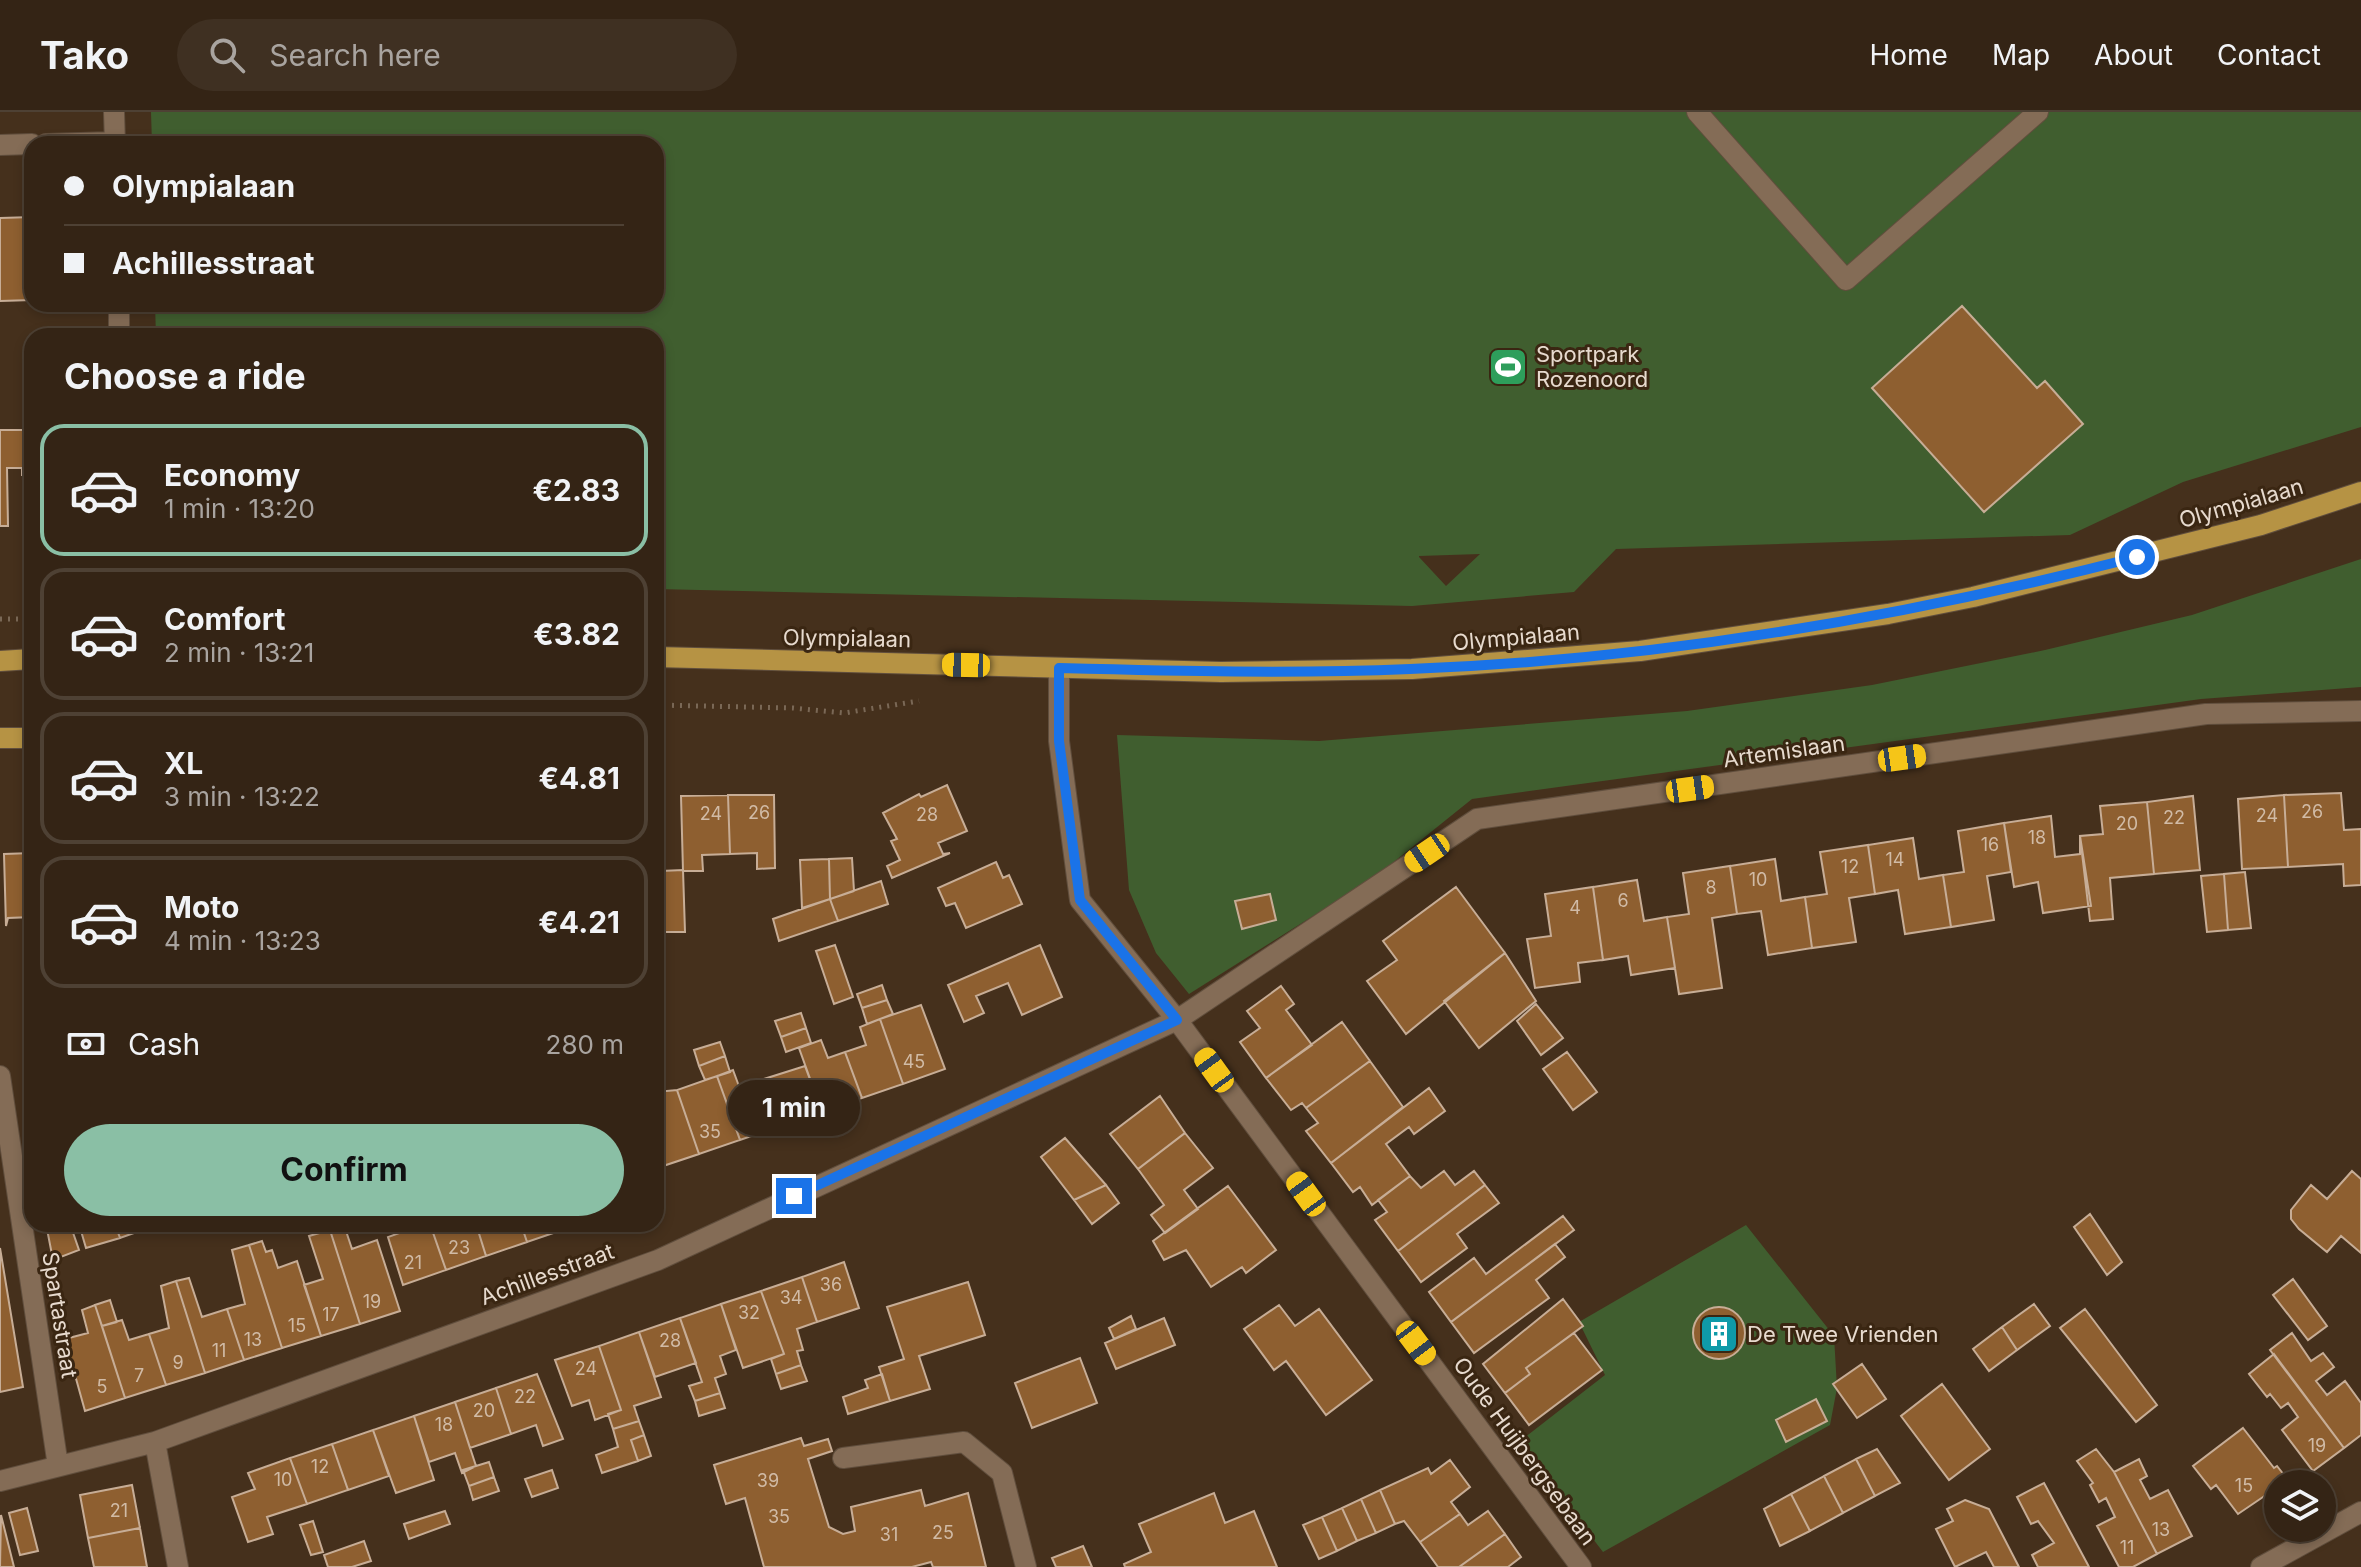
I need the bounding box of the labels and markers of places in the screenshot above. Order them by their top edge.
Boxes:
place label: Sportpark Rozenoord [1536,341,1648,392]
sports icon: Sportpark Rozenoord [1487,346,1529,388]
building icon: De Twee Vrienden [1698,1313,1740,1355]
place label: De Twee Vrienden [1747,1321,1938,1347]

